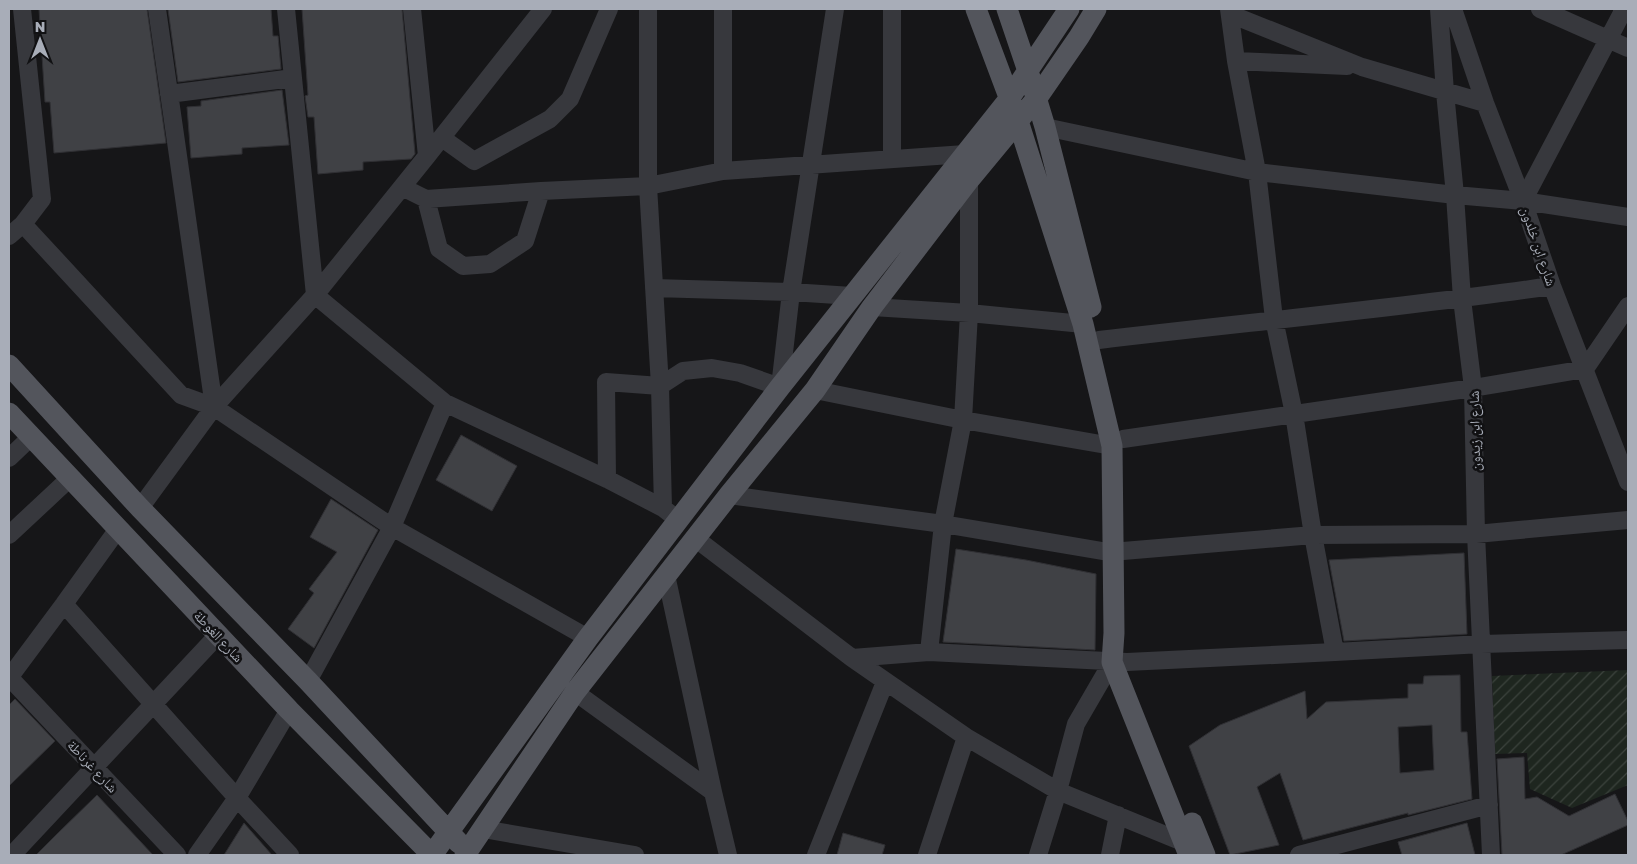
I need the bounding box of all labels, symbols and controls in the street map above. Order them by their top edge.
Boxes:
north arrow [15,15,65,65]
text: N [35,18,45,35]
street label: شارع ابن خلدون [1516,204,1561,289]
street label: شارع ابن زيدون [1465,391,1485,471]
street label: شارع الغوطة [189,607,247,667]
street label: شارع غرناطة [63,736,122,797]

